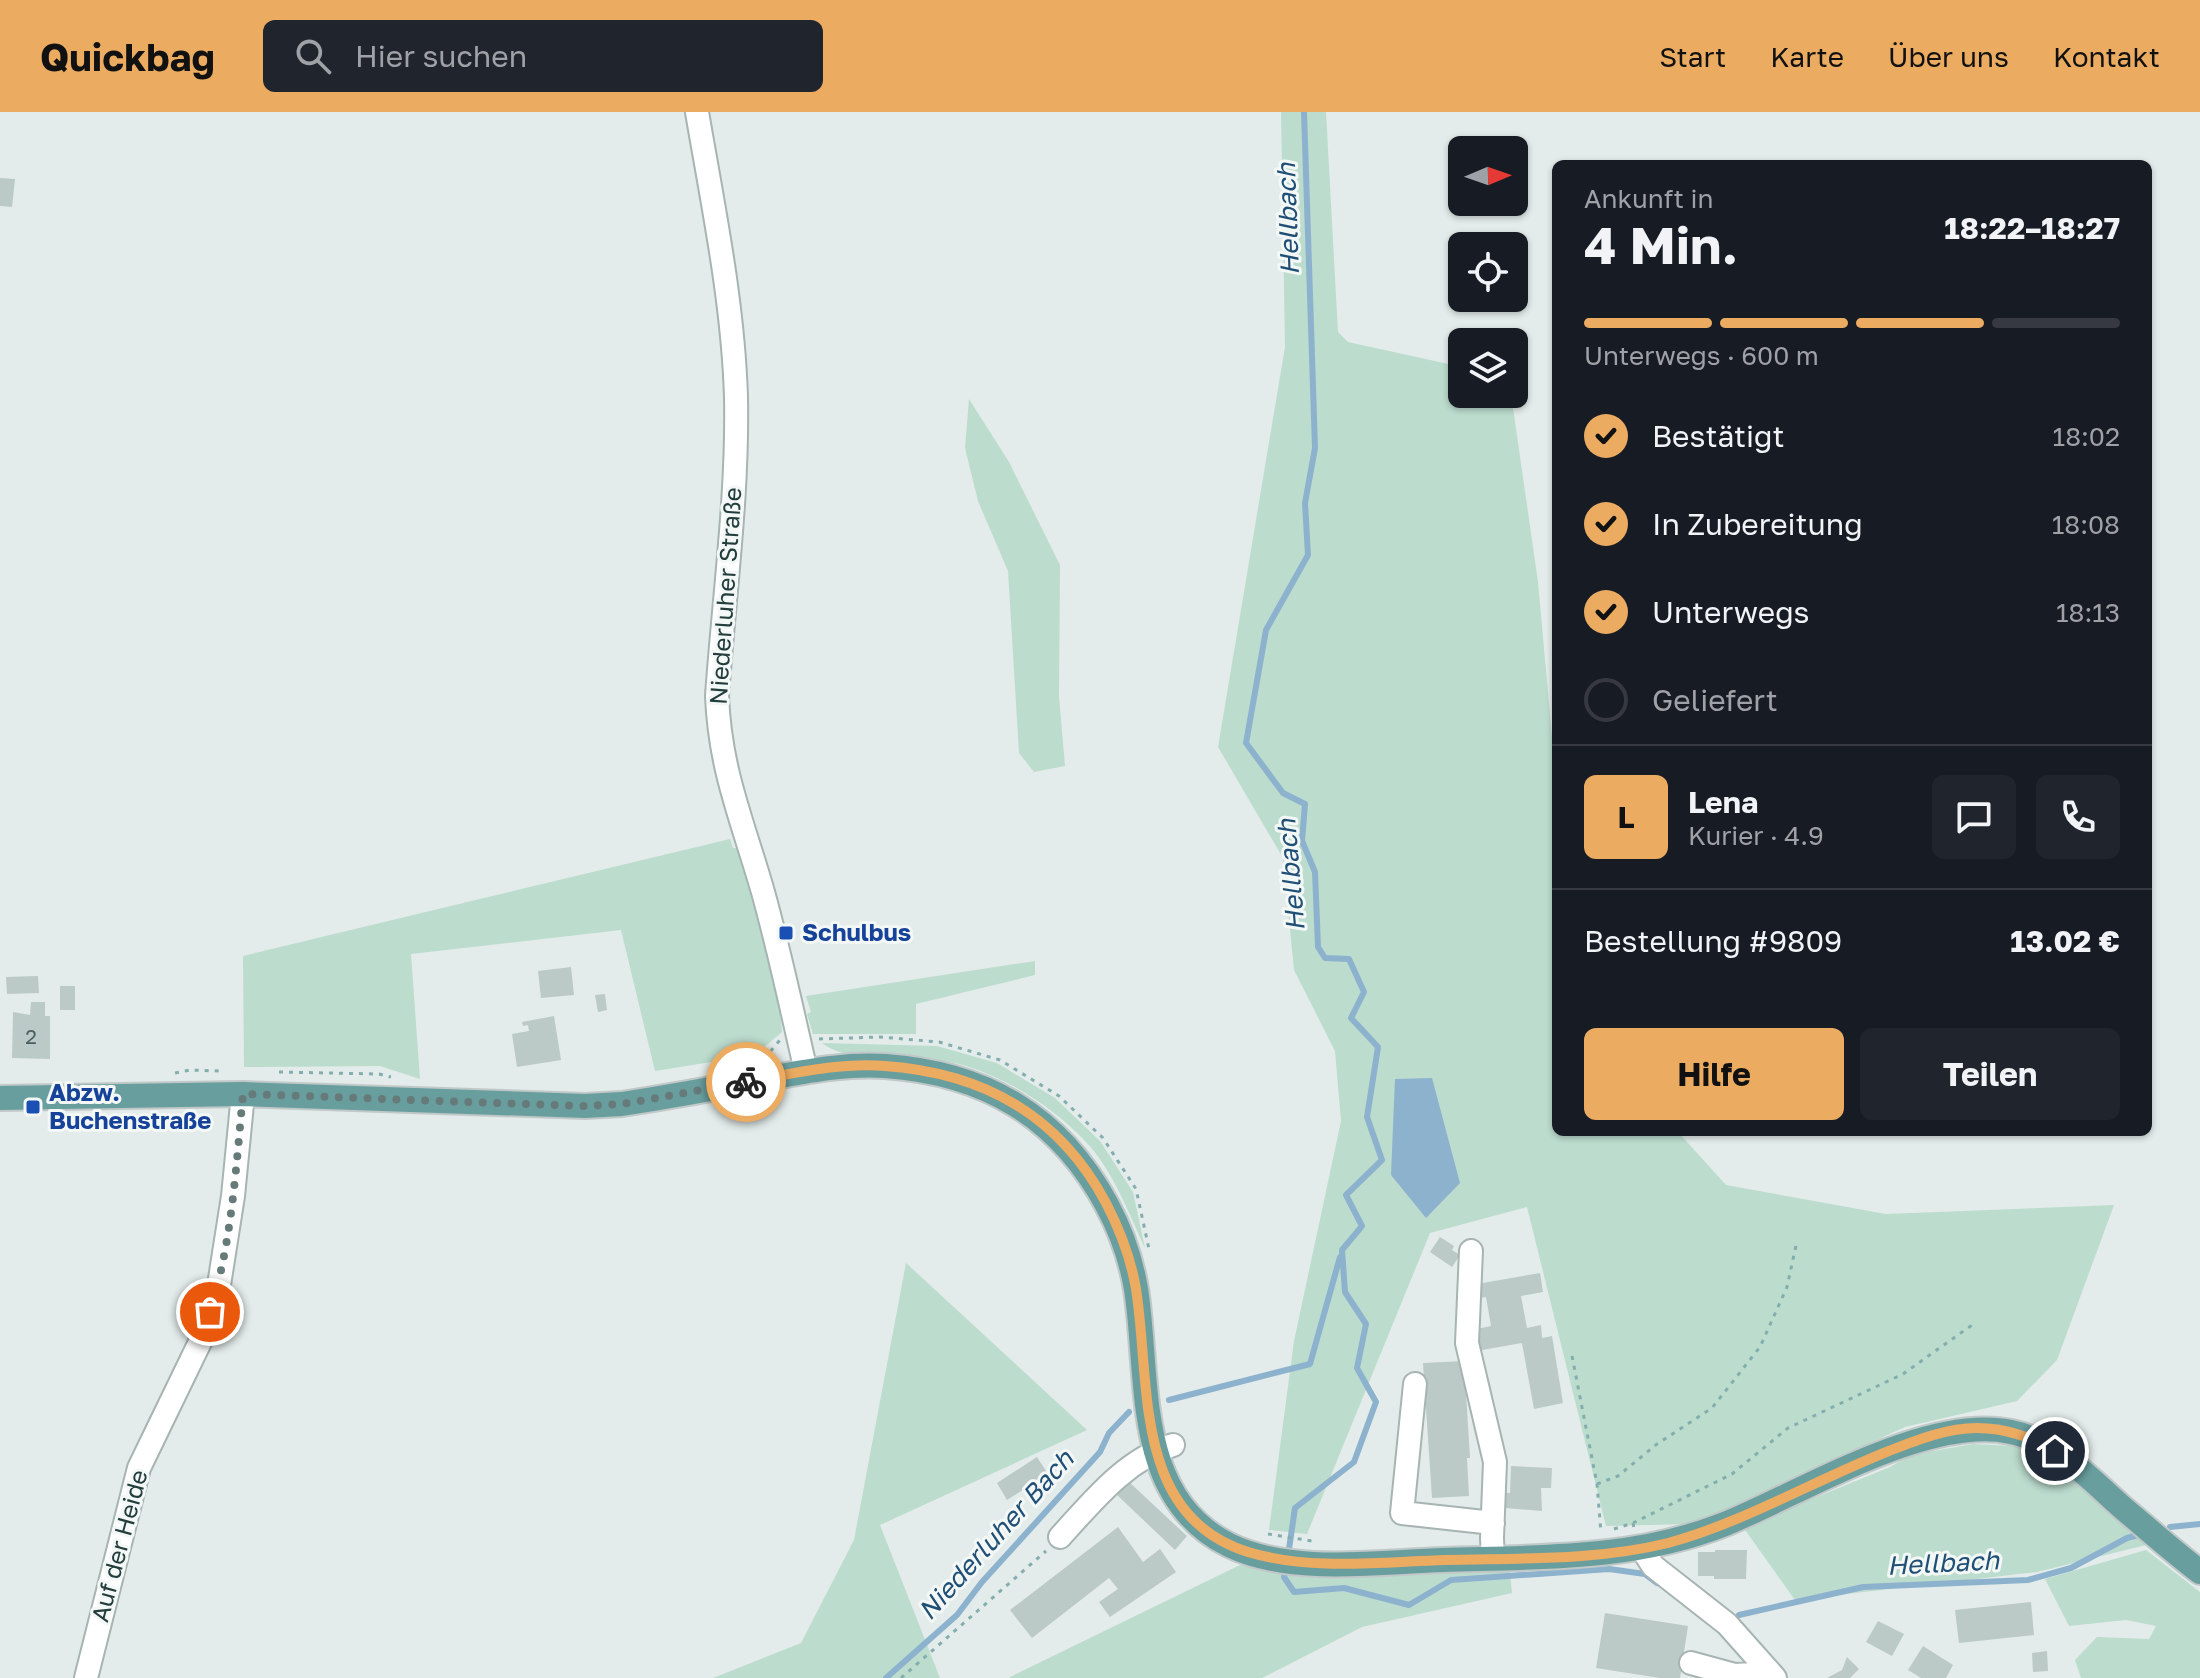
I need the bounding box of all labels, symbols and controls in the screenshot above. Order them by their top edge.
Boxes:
search box [263,20,823,92]
text: Quickbag [40,34,215,79]
icon: search [291,34,335,78]
text: Hier suchen [355,38,527,74]
text: Start [1659,40,1726,73]
text: Karte [1770,40,1844,73]
text: Über uns [1888,40,2009,73]
text: Kontakt [2053,40,2160,73]
north arrow [1448,136,1528,216]
map controls [1448,136,1528,408]
water label: Hellbach [1270,161,1305,276]
text: Ankunft in [1584,183,1713,214]
text: 18:22–18:27 [1944,210,2120,246]
text: 4 Min. [1584,213,1738,275]
button: locate [1448,232,1528,312]
button: layers [1448,328,1528,408]
text: Unterwegs · 600 m [1584,340,1819,371]
icon: check [1584,414,1628,458]
text: Bestätigt [1652,418,1785,454]
text: 18:02 [2053,421,2120,452]
street label: Niederluher Straße [702,486,747,706]
icon: check [1584,502,1628,546]
text: In Zubereitung [1652,506,1863,542]
text: 18:08 [2052,509,2120,540]
icon: check [1584,590,1628,634]
text: Unterwegs [1652,594,1810,630]
text: 18:13 [2056,597,2120,628]
text: Geliefert [1652,682,1778,718]
button: chat [1932,775,2016,859]
button: phone [2036,775,2120,859]
text: Lena [1688,784,1758,820]
text: L [1617,799,1635,835]
water label: Hellbach [1270,817,1311,932]
text: Kurier · 4.9 [1688,820,1824,851]
place label: Schulbus [802,917,911,946]
text: Bestellung #9809 [1584,923,1842,959]
text: 13.02 € [2010,923,2120,959]
marker: Schulbus [777,924,795,942]
house number: 2 [25,1024,37,1048]
button: Hilfe [1584,1028,1844,1120]
button: Teilen [1860,1028,2120,1120]
courier [706,1042,786,1122]
icon: bike [724,1060,768,1104]
place label: Abzw. Buchenstraße [49,1077,212,1134]
marker: Abzw. Buchenstraße [24,1098,42,1116]
pin [176,1278,244,1346]
icon: bag [188,1290,232,1334]
pin [2021,1417,2089,1485]
icon: home [2033,1429,2077,1473]
water label: Niederluher Bach [911,1443,1080,1626]
street label: Auf der Heide [84,1466,153,1625]
water label: Hellbach [1886,1544,2001,1581]

